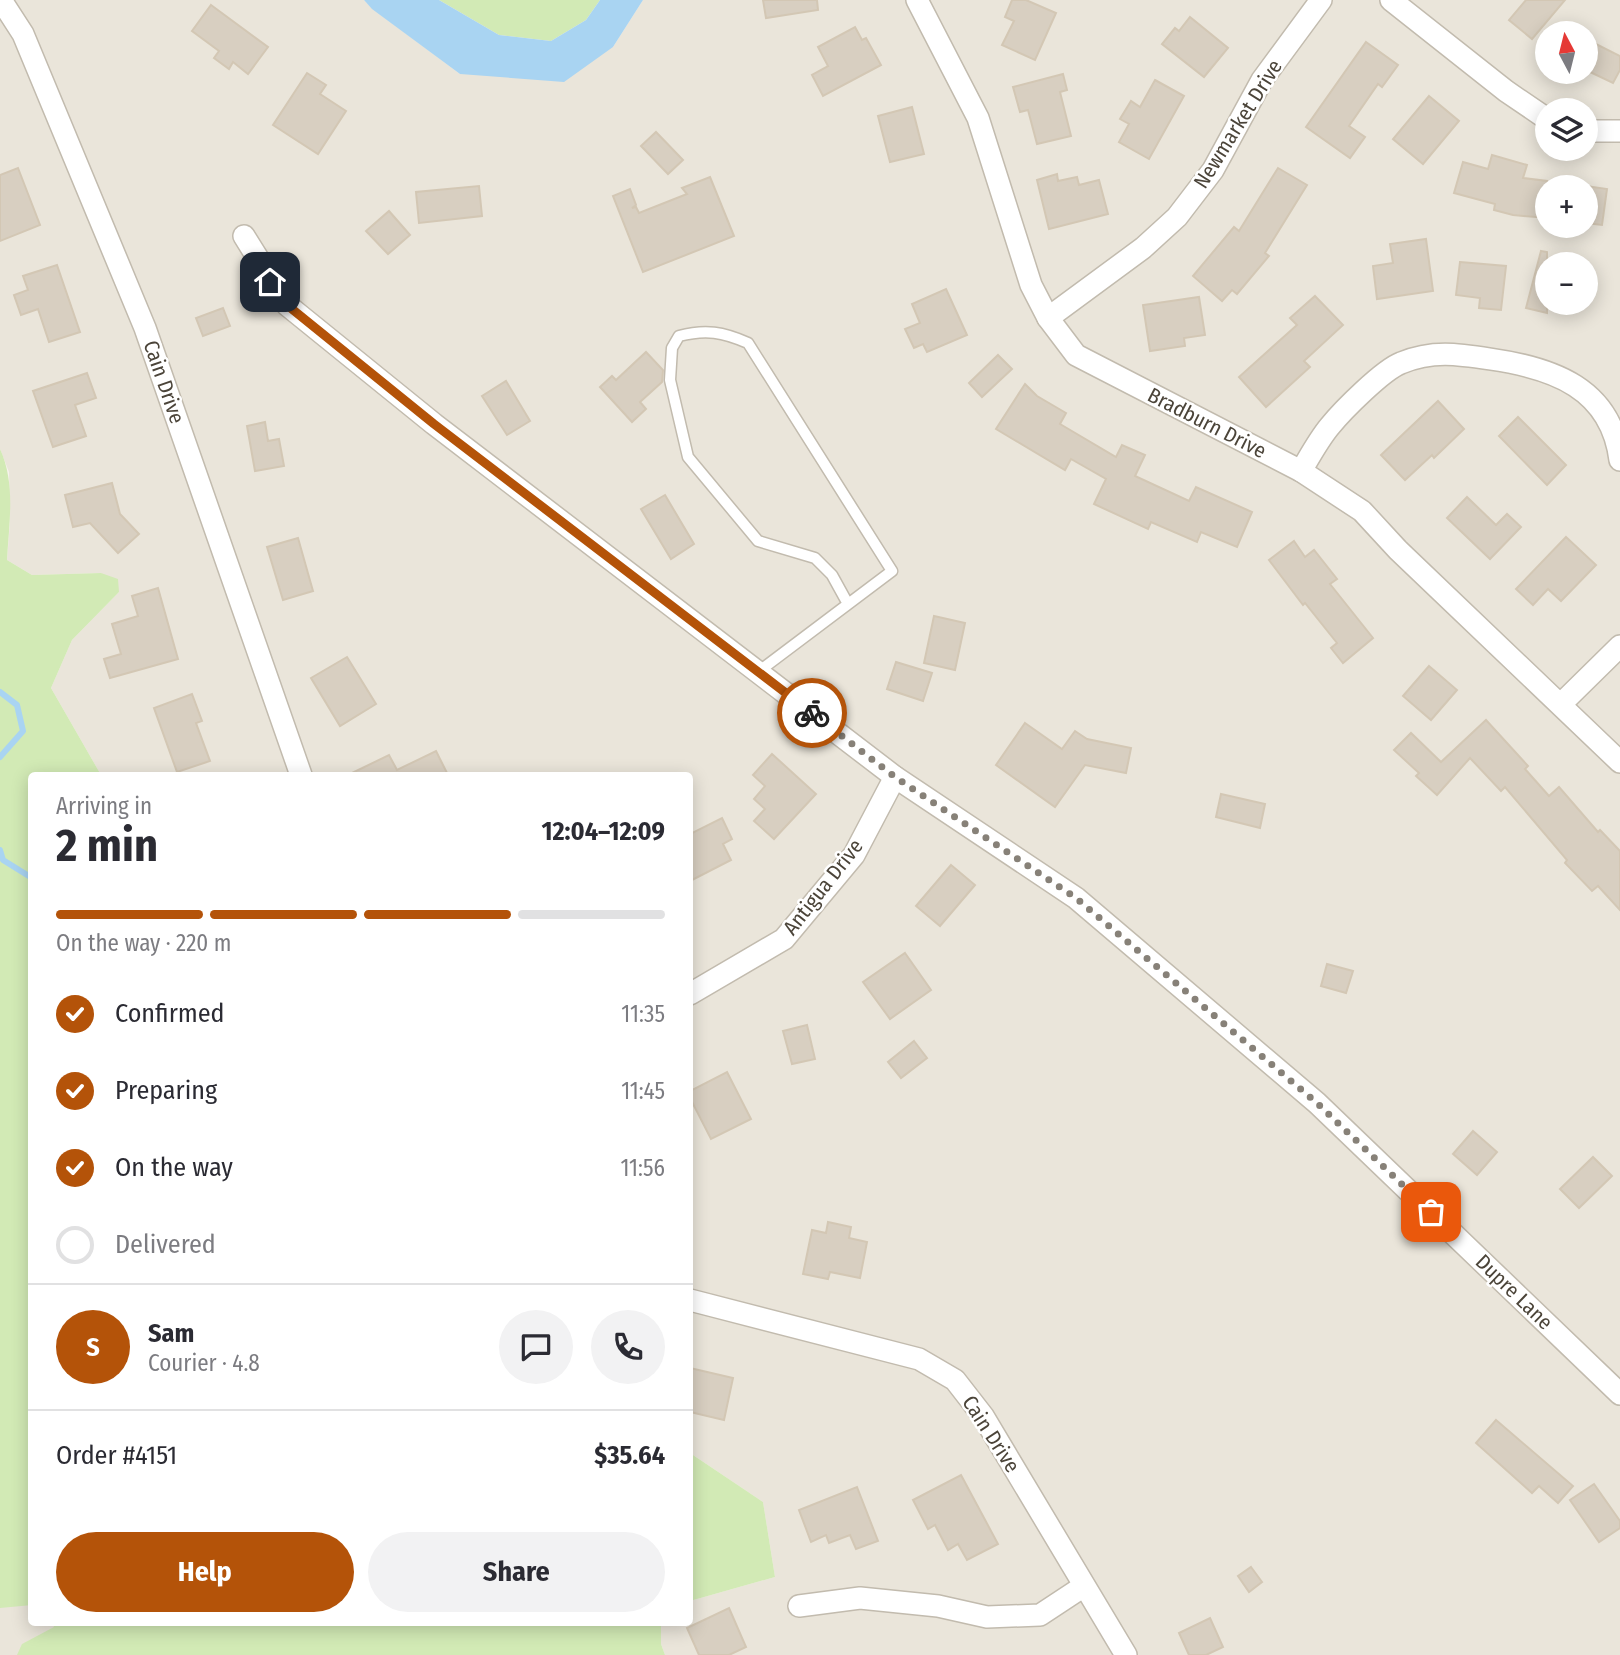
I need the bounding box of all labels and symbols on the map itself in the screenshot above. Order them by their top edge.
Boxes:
north arrow [1535,21,1598,84]
street label: Newmarket Drive [1188,55,1288,193]
pin [240,252,300,312]
street label: Cain Drive [138,337,190,427]
street label: Bradburn Drive [1143,382,1271,464]
courier [777,678,847,748]
street label: Antigua Drive [777,834,869,940]
pin [1401,1182,1461,1242]
street label: Dupre Lane [1470,1249,1558,1335]
street label: Cain Drive [957,1391,1025,1477]

